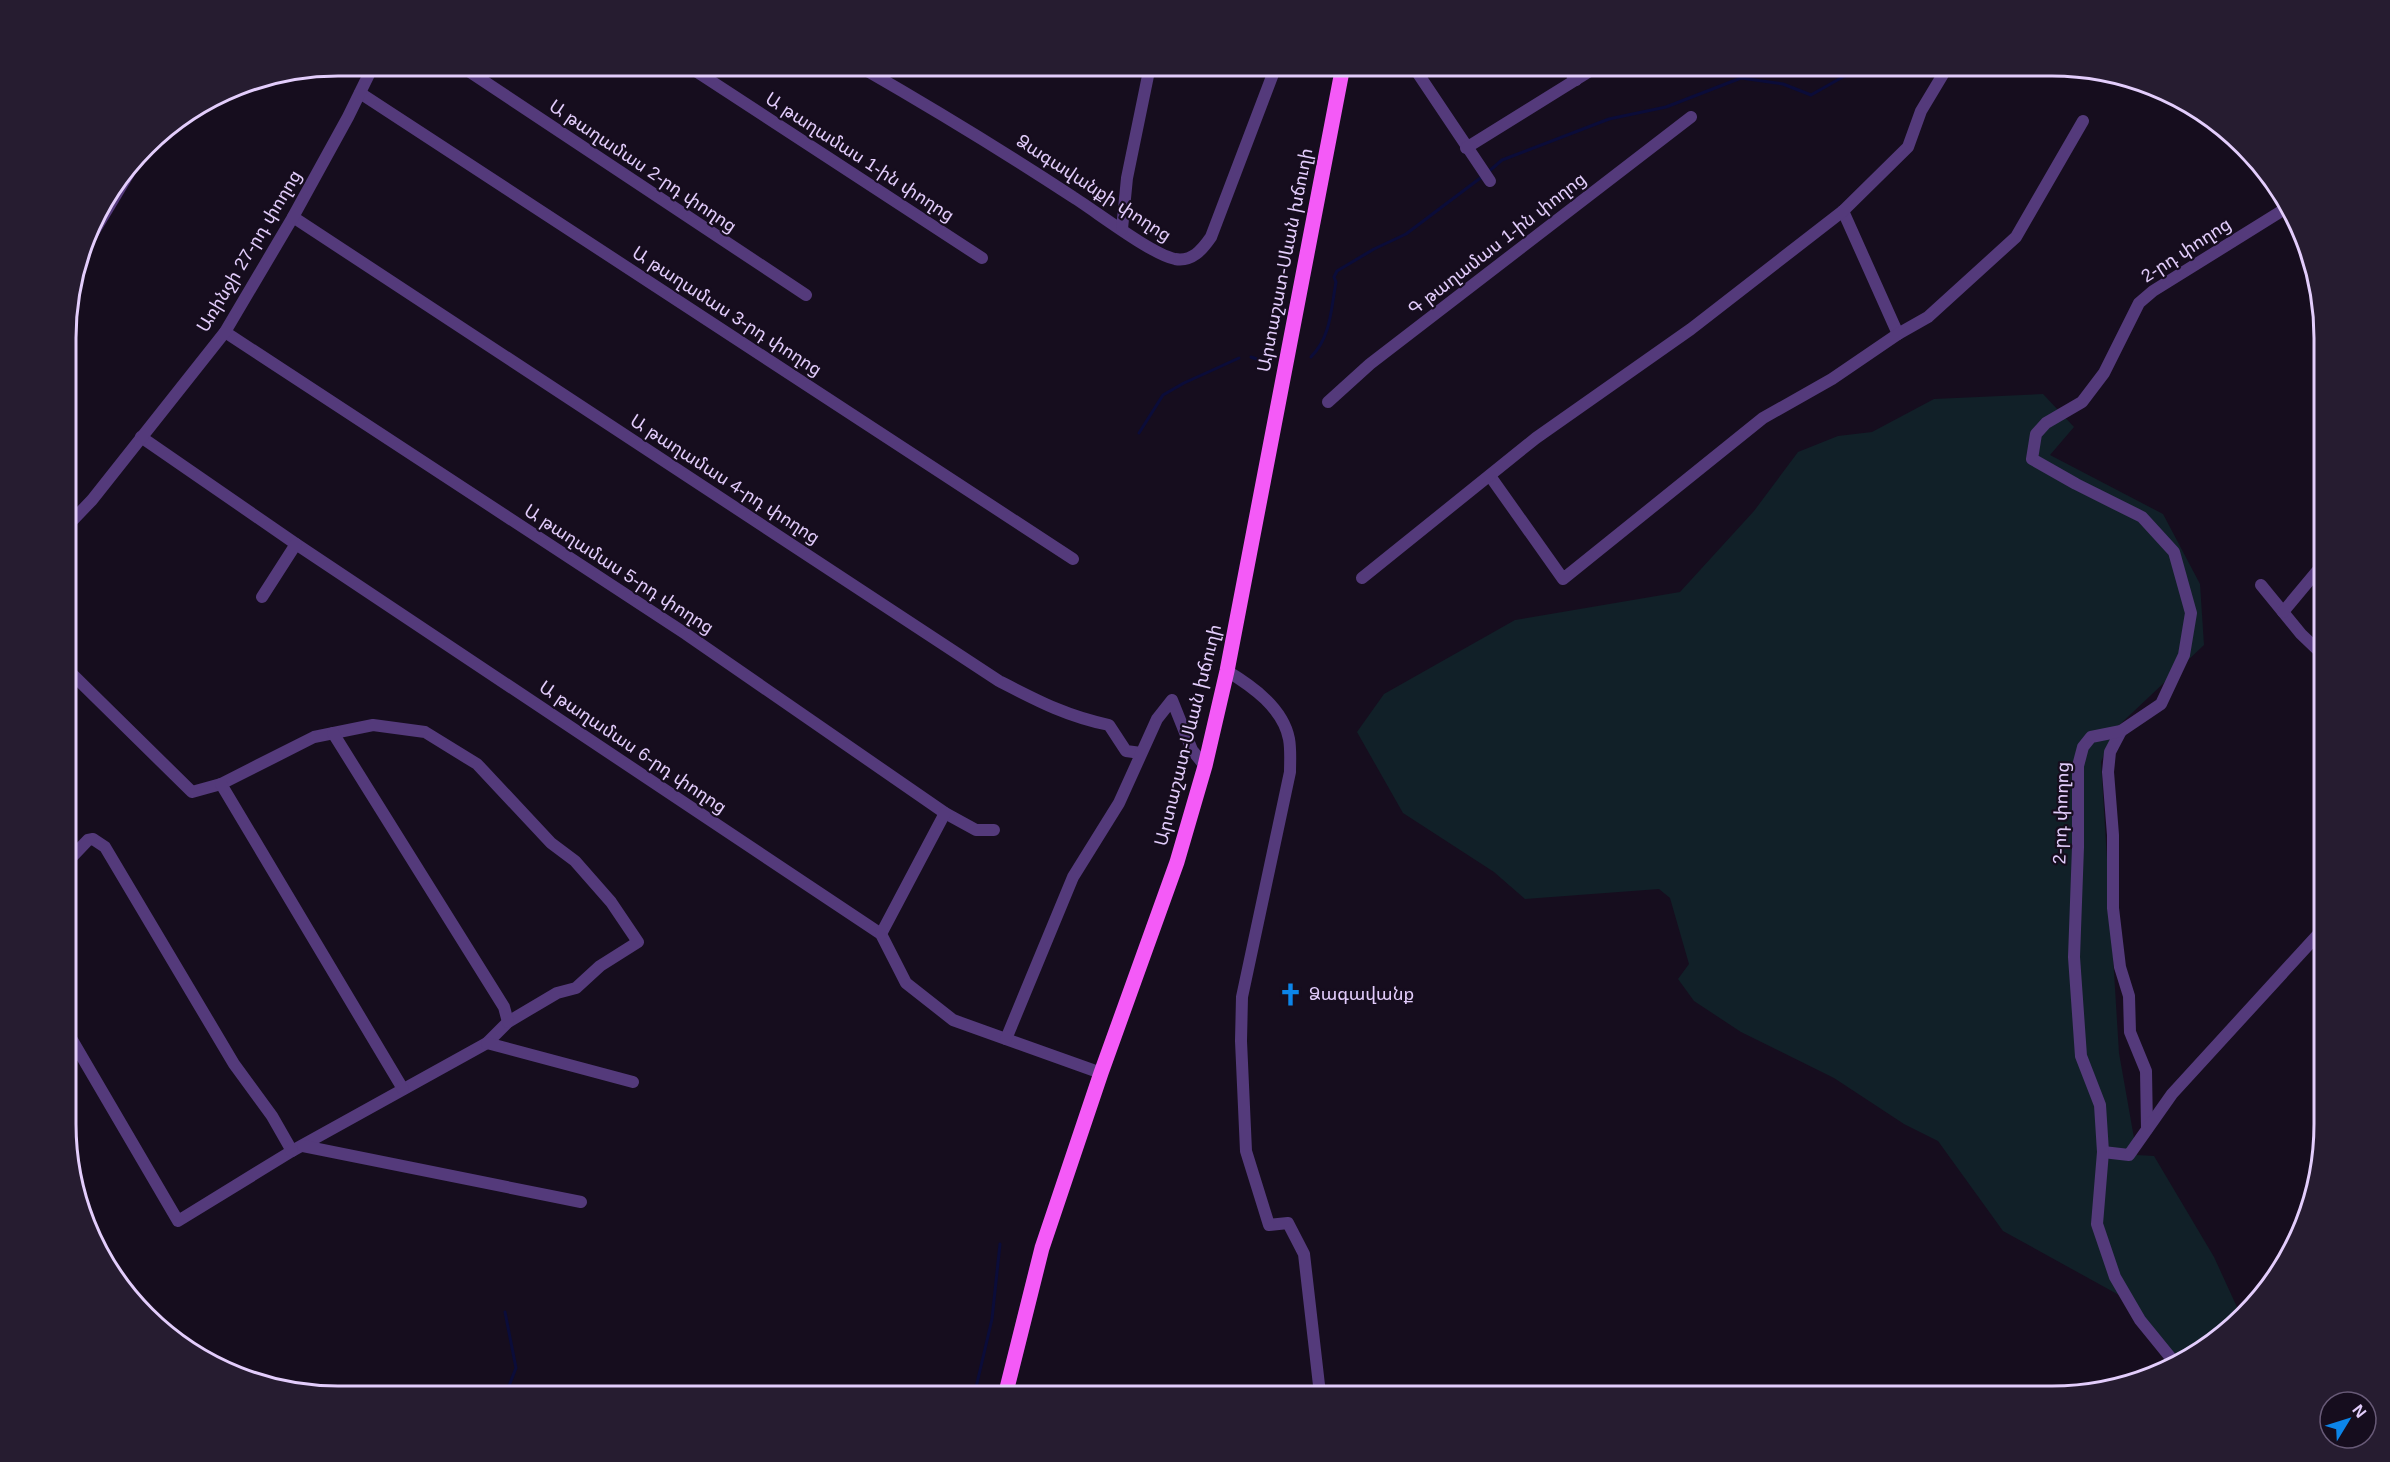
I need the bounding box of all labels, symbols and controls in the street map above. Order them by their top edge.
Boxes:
street label: Ա թաղամաս 1-ին փողոց [762,88,958,226]
street label: Ա թաղամաս 2-րդ փողոց [546,96,740,236]
street label: Ձագավանքի փողոց [1013,131,1175,245]
street label: Արտաշատ-Սևան խճուղի [1253,146,1317,374]
street label: Առինջի 27-րդ փողոց [193,166,305,336]
street label: Գ թաղամաս 1-ին փողոց [1404,169,1590,319]
street label: 2-րդ փողոց [2138,214,2234,286]
street label: Ա թաղամաս 3-րդ փողոց [629,242,825,380]
street label: Ա թաղամաս 4-րդ փողոց [627,410,823,548]
street label: Ա թաղամաս 5-րդ փողոց [521,500,717,638]
street label: Արտաշատ-Սևան խճուղի [1151,622,1225,848]
street label: Ա թաղամաս 6-րդ փողոց [536,677,730,817]
street label: 2-րդ փողոց [2049,761,2073,865]
church icon: Ձագավանք [1278,981,1304,1007]
place label: Ձագավանք [1309,984,1414,1004]
north arrow [2318,1390,2378,1450]
text: N [2349,1401,2370,1421]

